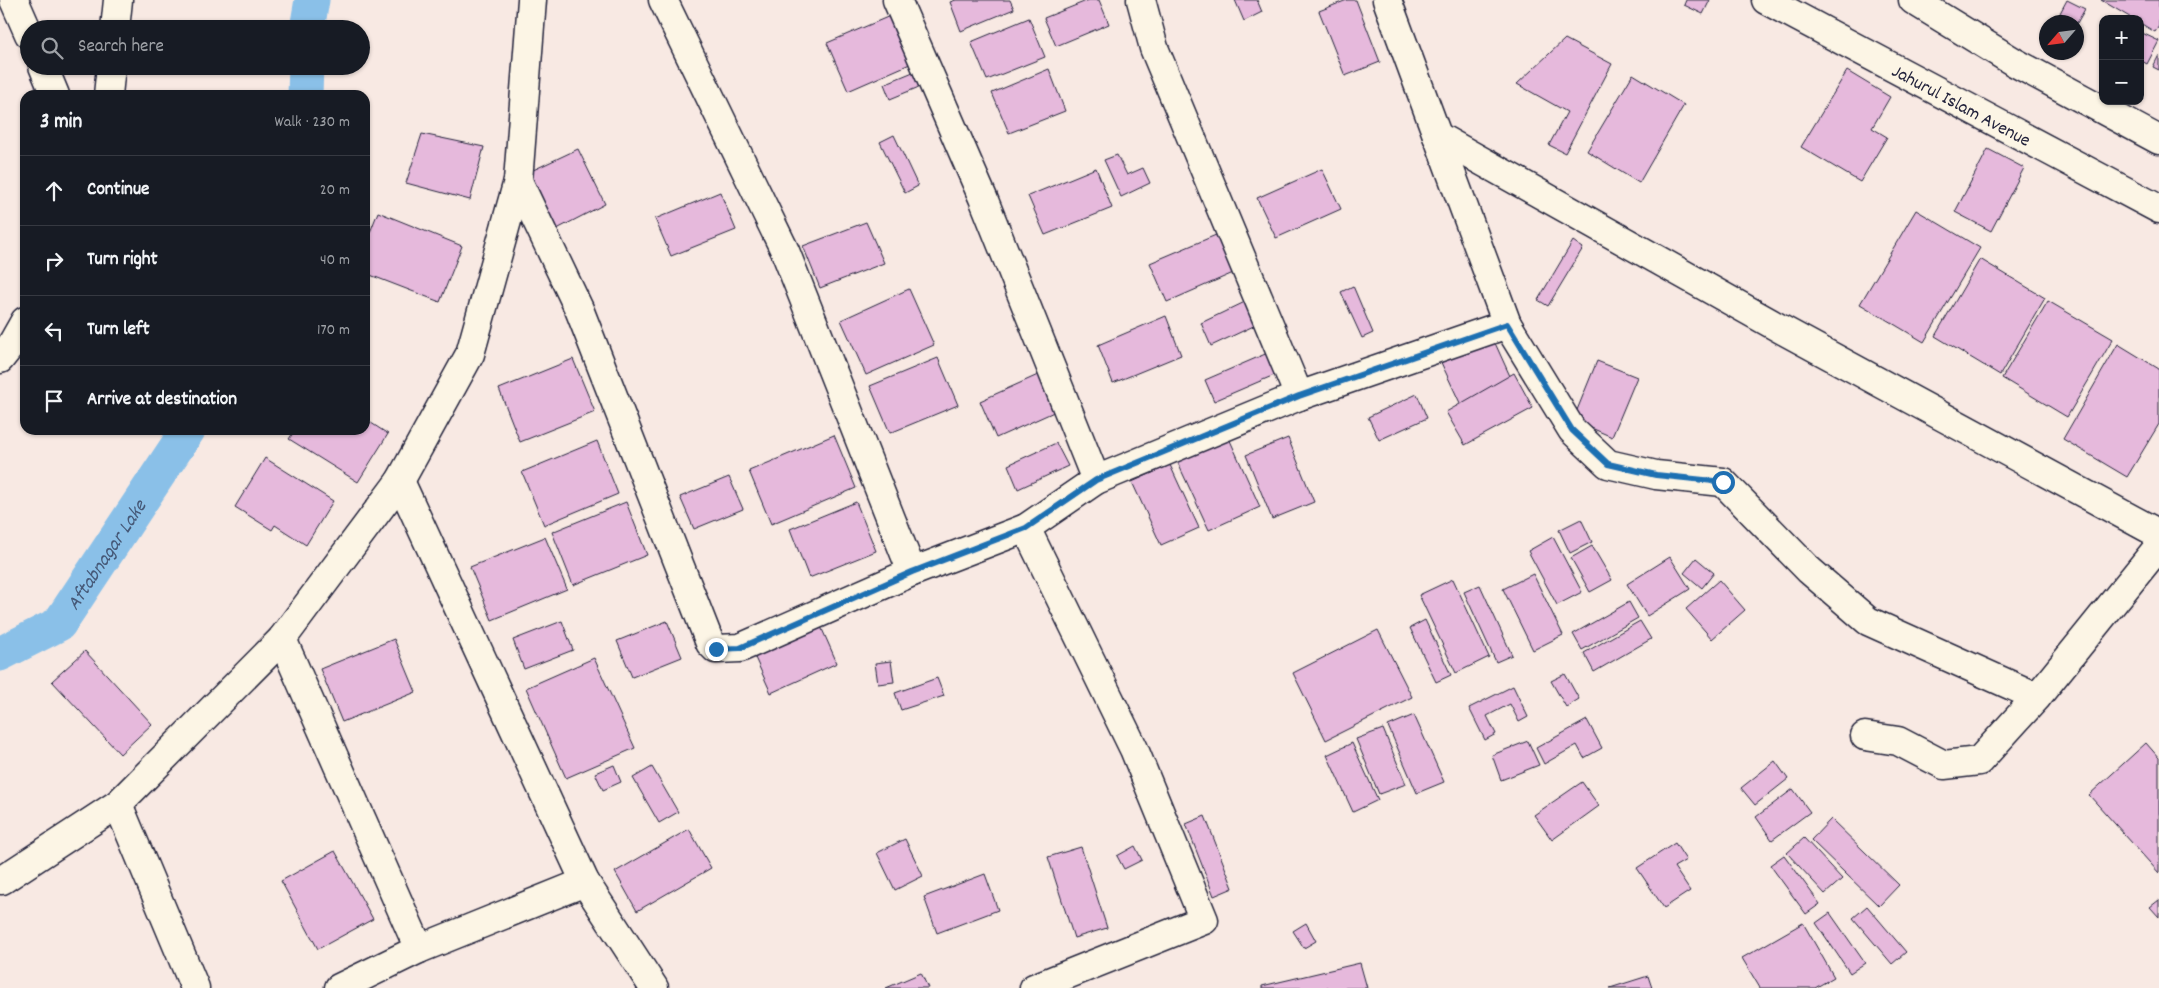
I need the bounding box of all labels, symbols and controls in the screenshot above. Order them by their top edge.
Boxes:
north arrow [2039,15,2084,60]
map controls [2099,15,2144,105]
button: + [2099,15,2144,60]
search box [20,20,370,75]
icon: search [38,34,66,62]
text: Search here [78,34,164,61]
street label: Jahurul Islam Avenue [1886,59,2035,155]
button: − [2099,60,2144,105]
text: 3 min [40,108,82,138]
text: Walk · 230 m [274,111,350,134]
icon: ahead [40,177,68,205]
text: Continue [87,177,149,204]
text: 20 m [320,179,350,202]
icon: right [40,247,68,275]
text: Turn right [87,247,158,274]
text: 40 m [320,249,350,272]
icon: left [40,317,68,345]
text: Turn left [87,317,150,344]
text: 170 m [317,319,350,342]
icon: arrive [40,387,68,415]
text: Arrive at destination [87,387,237,414]
route start [1712,471,1735,494]
water label: Aftabnagar Lake [61,494,155,616]
route end [705,638,728,661]

